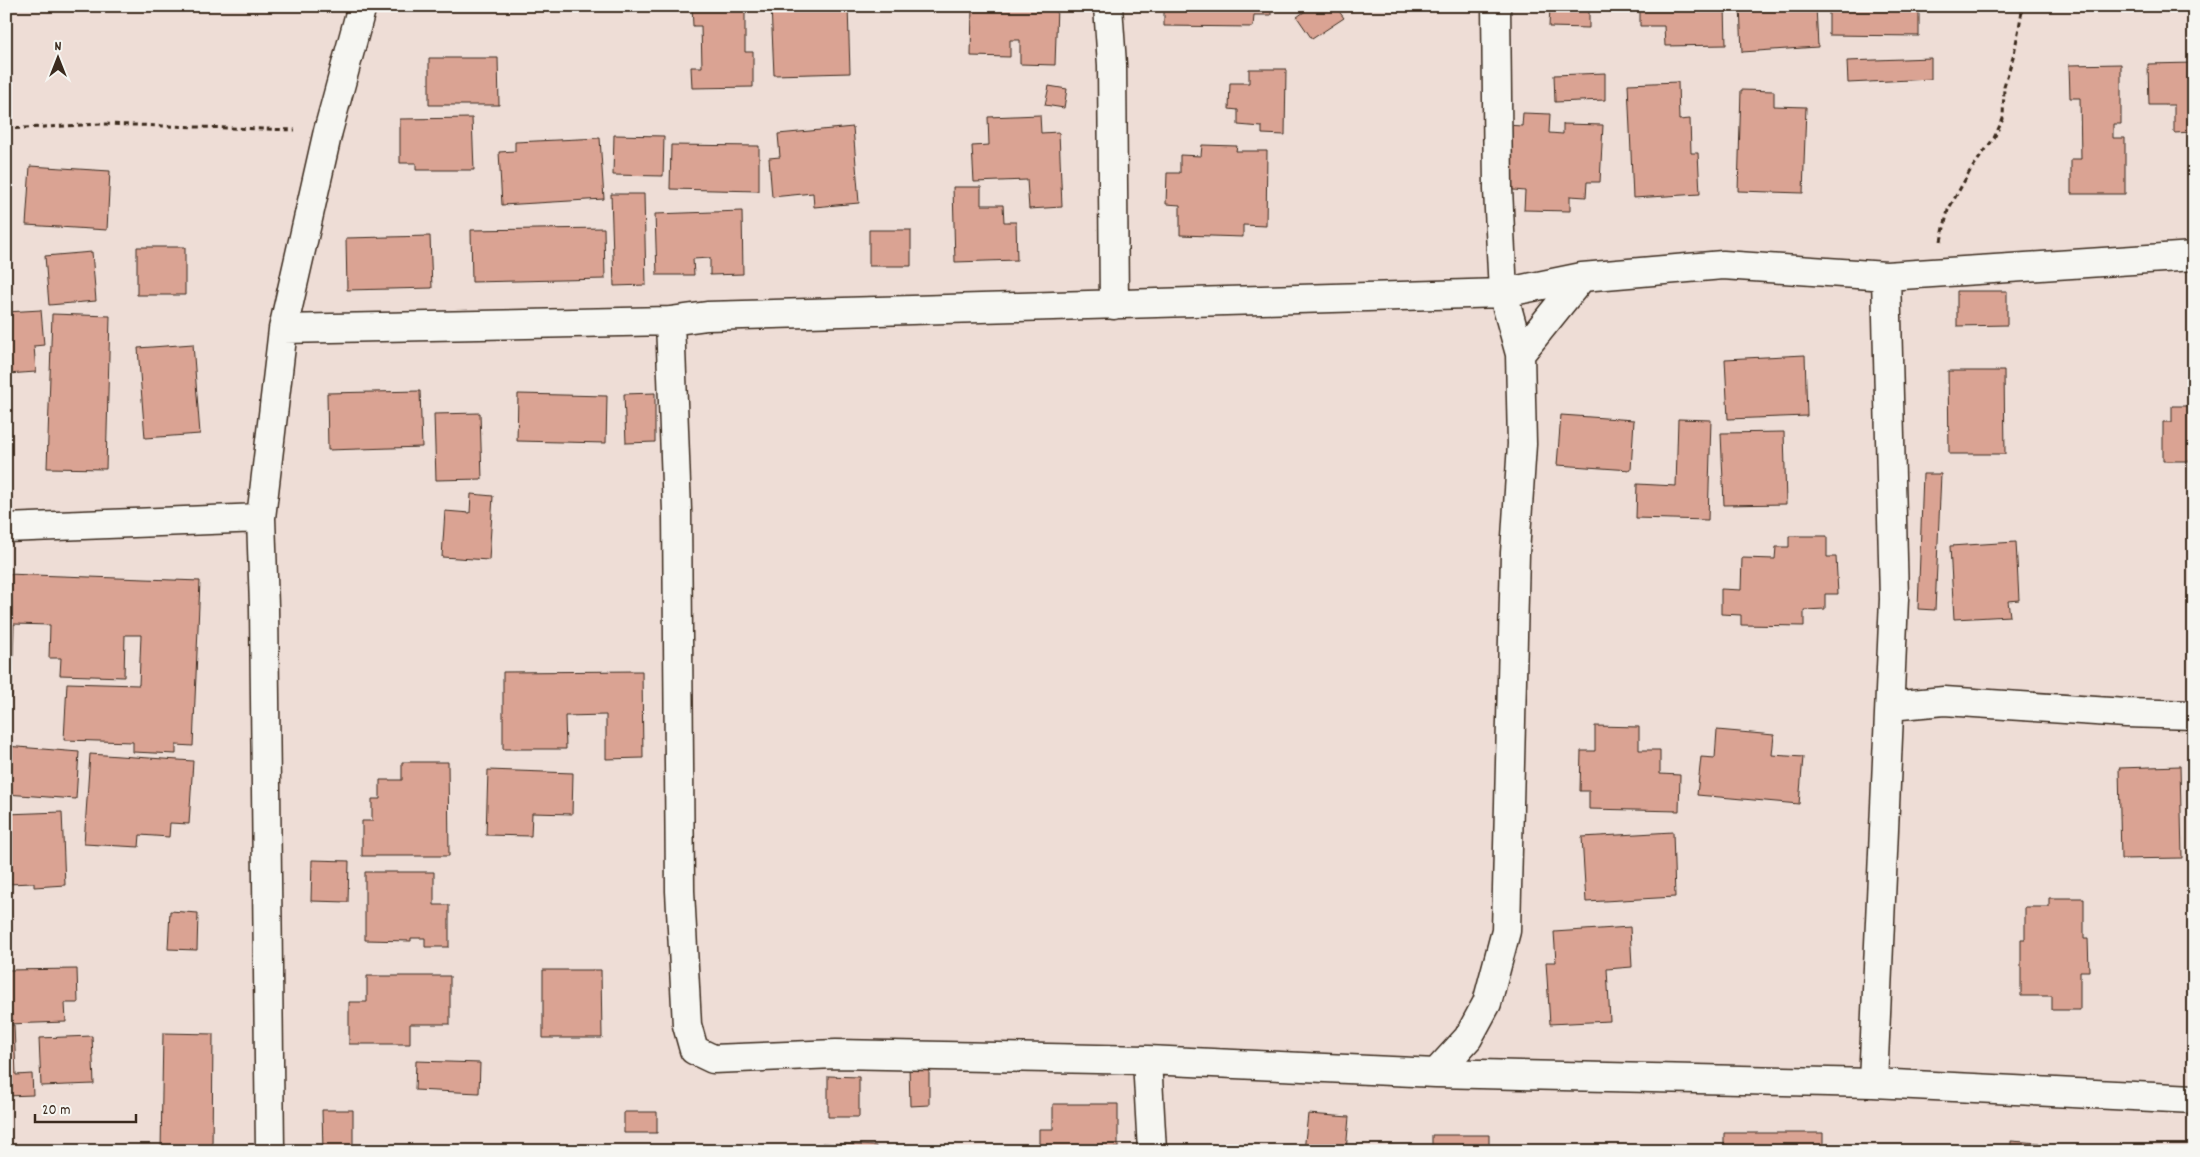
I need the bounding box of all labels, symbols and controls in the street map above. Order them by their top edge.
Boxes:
north arrow [32,32,82,82]
text: N [55,37,62,57]
scale bar [35,1092,136,1124]
text: 20 m [42,1100,70,1122]

